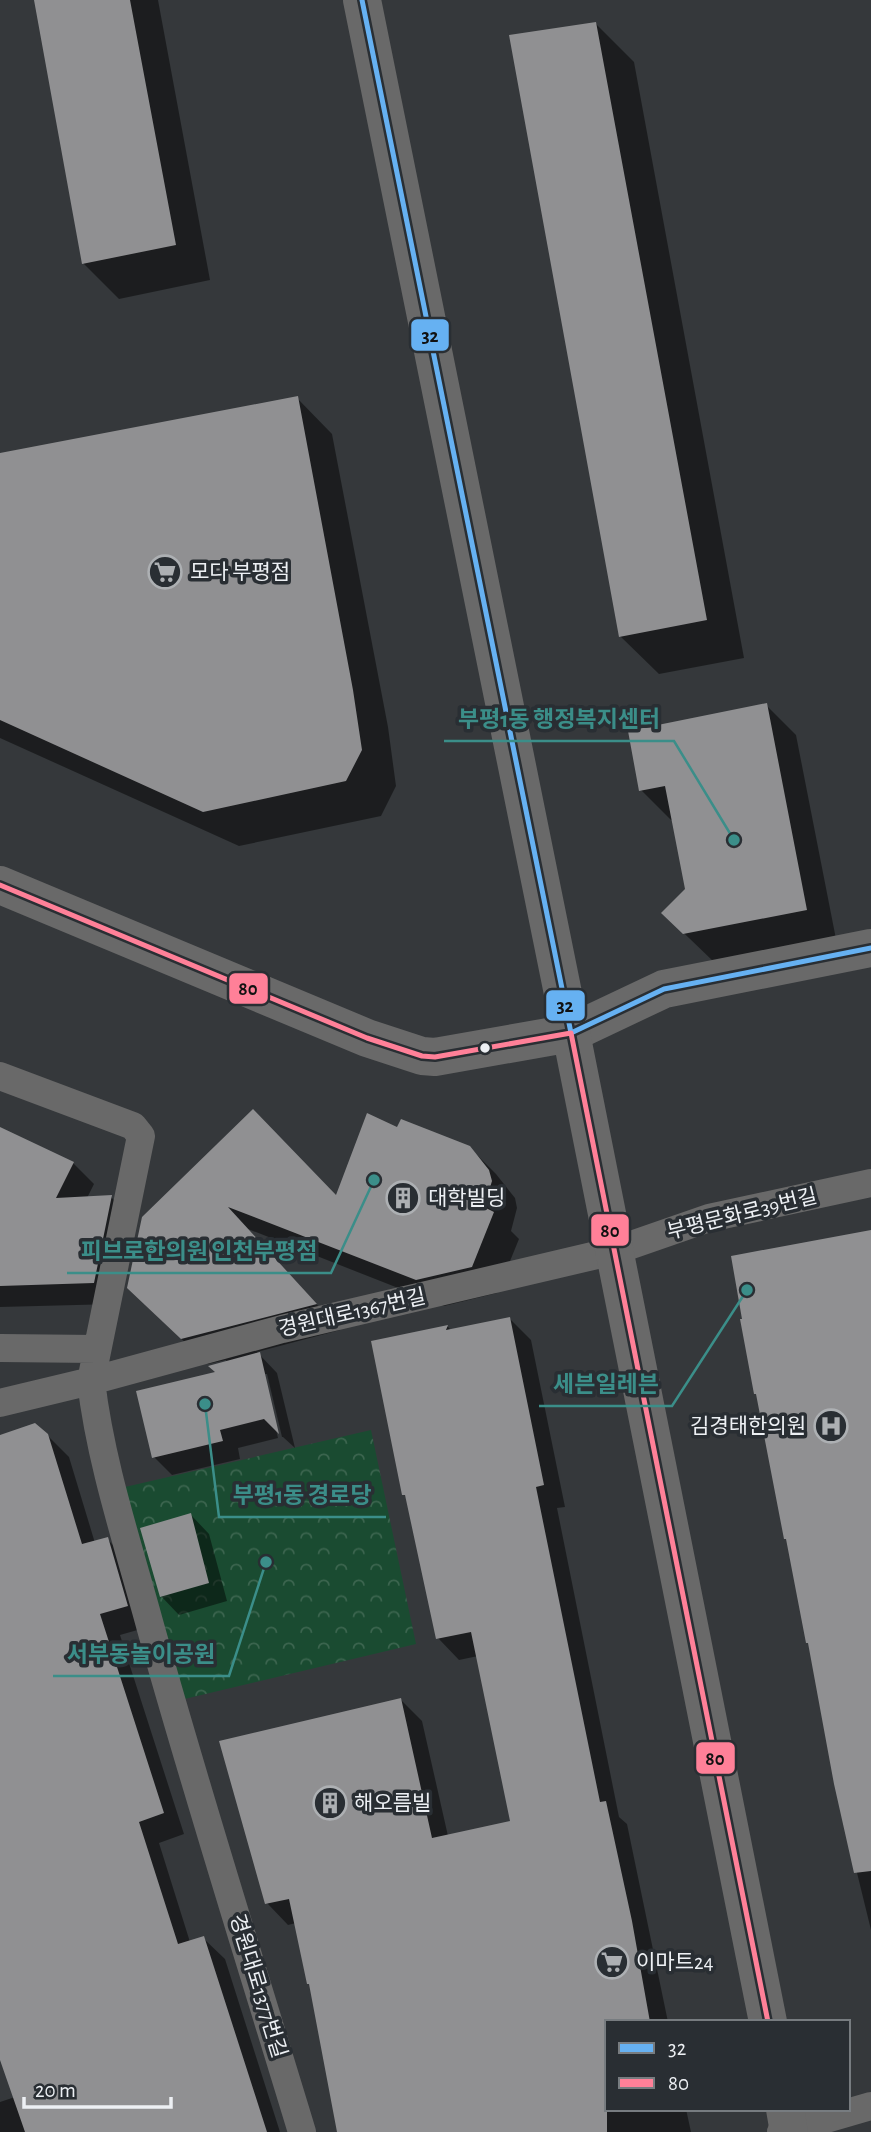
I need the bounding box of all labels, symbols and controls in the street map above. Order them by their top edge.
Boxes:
line badge: 32 [410,318,450,352]
text: 32 [421,327,439,346]
supermarket icon: 모다 부평점 [146,553,184,591]
place label: 모다 부평점 [190,561,290,583]
callout: 부평1동 행정복지센터 [444,697,674,741]
text: 부평1동 행정복지센터 [458,707,660,732]
line badge: 80 [228,972,269,1005]
text: 80 [238,980,258,999]
line badge: 32 [545,989,586,1022]
text: 32 [556,997,574,1016]
unlabelled marker [478,1041,492,1055]
building icon: 대학빌딩 [384,1179,422,1217]
street label: 부평문화로39번길 [665,1184,819,1243]
place label: 대학빌딩 [428,1187,505,1209]
line badge: 80 [590,1213,630,1247]
text: 80 [600,1222,620,1241]
callout: 피브로한의원 인천부평점 [67,1229,331,1273]
text: 피브로한의원 인천부평점 [81,1239,317,1264]
street label: 경원대로1367번길 [276,1285,428,1340]
callout: 세븐일레븐 [539,1362,672,1406]
text: 세븐일레븐 [553,1372,659,1397]
hospital icon: 김경태한의원 [812,1407,850,1445]
place label: 김경태한의원 [690,1415,806,1437]
callout: 부평1동 경로당 [219,1473,386,1517]
text: 부평1동 경로당 [233,1483,371,1508]
callout: 서부동놀이공원 [53,1632,229,1676]
text: 서부동놀이공원 [67,1642,215,1667]
line badge: 80 [695,1741,736,1775]
text: 80 [705,1750,725,1769]
building icon: 해오름빌 [311,1784,349,1822]
place label: 해오름빌 [354,1792,431,1814]
street label: 경원대로1377번길 [226,1911,291,2060]
supermarket icon: 이마트24 [593,1943,631,1981]
place label: 이마트24 [636,1951,714,1973]
legend [605,2020,850,2111]
text: 32 [668,2038,686,2059]
scale bar [24,2066,172,2110]
text: 80 [668,2073,689,2094]
text: 20 m [35,2080,76,2101]

